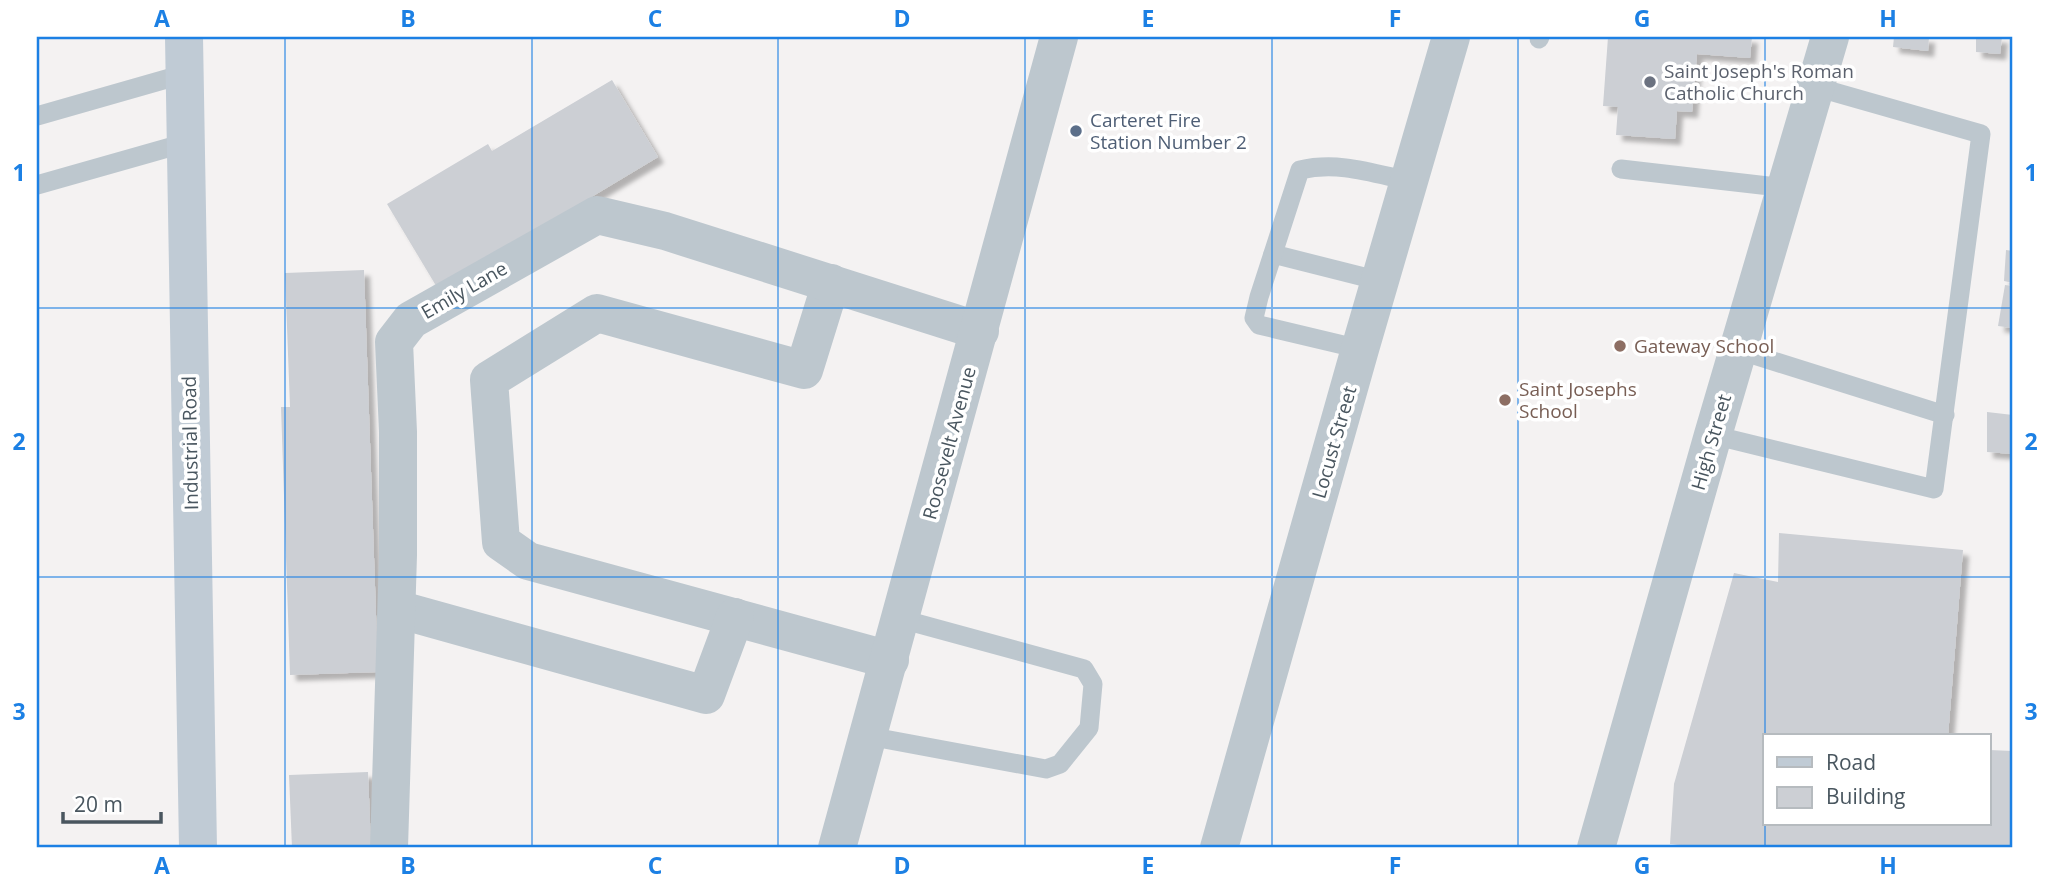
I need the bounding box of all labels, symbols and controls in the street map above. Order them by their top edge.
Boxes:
text: A [154,2,170,34]
text: B [400,2,416,34]
text: C [648,2,662,34]
text: D [893,2,911,34]
text: E [1142,2,1154,34]
text: F [1389,2,1401,34]
text: G [1634,2,1650,34]
text: H [1879,2,1897,34]
place label: Saint Joseph's Roman Catholic Church [1664,58,1854,106]
marker: Saint Joseph's Roman Catholic Church [1642,74,1658,90]
place label: Carteret Fire Station Number 2 [1090,107,1247,155]
marker: Carteret Fire Station Number 2 [1068,123,1084,139]
text: 1 [12,156,26,188]
text: 1 [2024,156,2038,188]
street label: Emily Lane [416,255,512,325]
place label: Gateway School [1634,333,1774,359]
marker: Gateway School [1612,338,1628,354]
street label: Roosevelt Avenue [916,364,982,522]
street label: Industrial Road [176,376,204,510]
place label: Saint Josephs School [1519,376,1637,424]
street label: Locust Street [1306,382,1363,501]
street label: High Street [1685,391,1737,493]
marker: Saint Josephs School [1497,392,1513,408]
text: 2 [12,425,26,457]
text: 2 [2024,425,2038,457]
text: 3 [12,695,26,727]
text: 3 [2024,695,2038,727]
legend [1763,734,1990,826]
text: Road [1826,748,1876,776]
scale bar [63,780,161,824]
text: Building [1826,782,1905,810]
text: 20 m [74,790,123,818]
text: A [154,849,170,881]
text: B [400,849,416,881]
text: C [648,849,662,881]
text: D [893,849,911,881]
text: E [1142,849,1154,881]
text: F [1389,849,1401,881]
text: G [1634,849,1650,881]
text: H [1879,849,1897,881]

